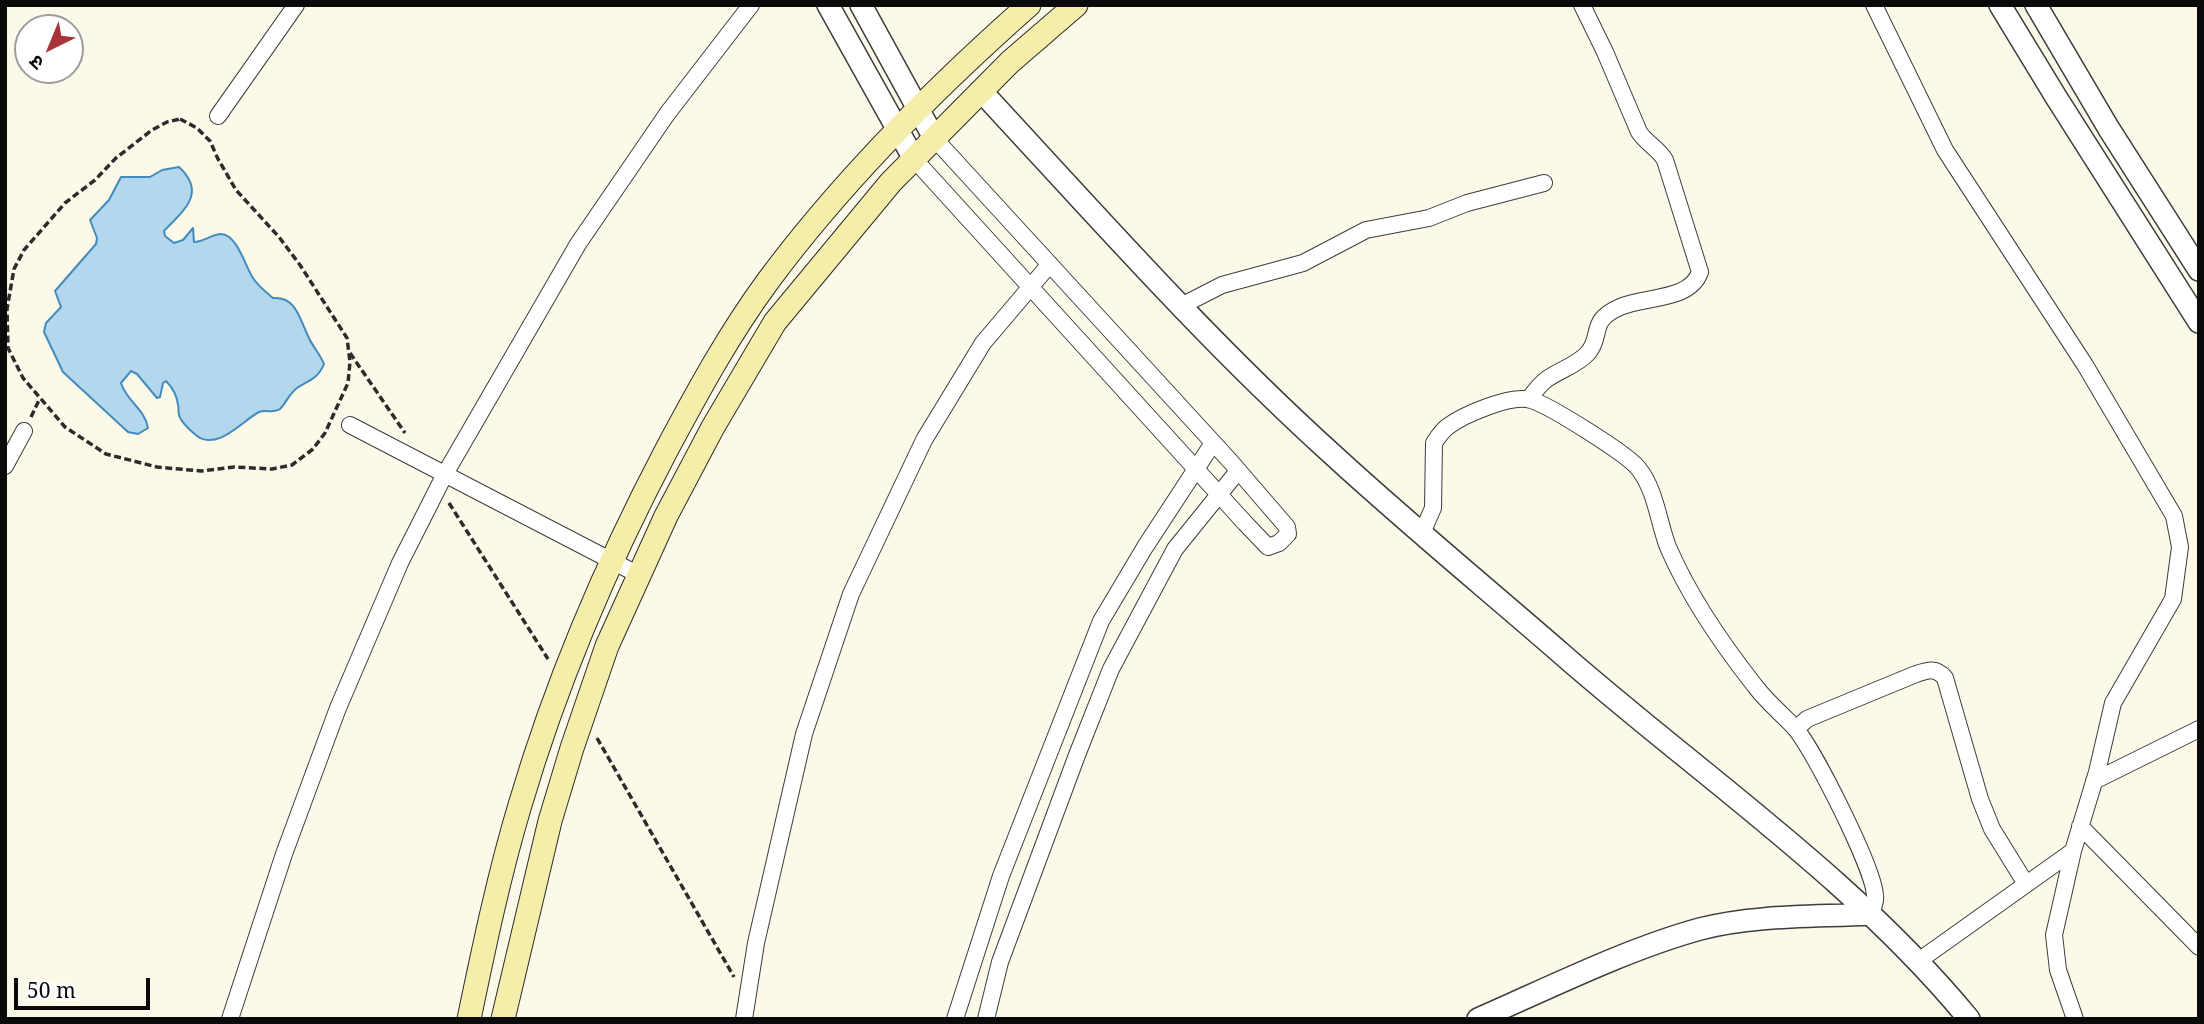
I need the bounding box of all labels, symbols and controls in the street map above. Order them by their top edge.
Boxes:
north arrow [14,14,84,84]
text: उ [23,50,49,76]
scale bar [18,964,154,1008]
text: 50 m [27,976,76,1004]

